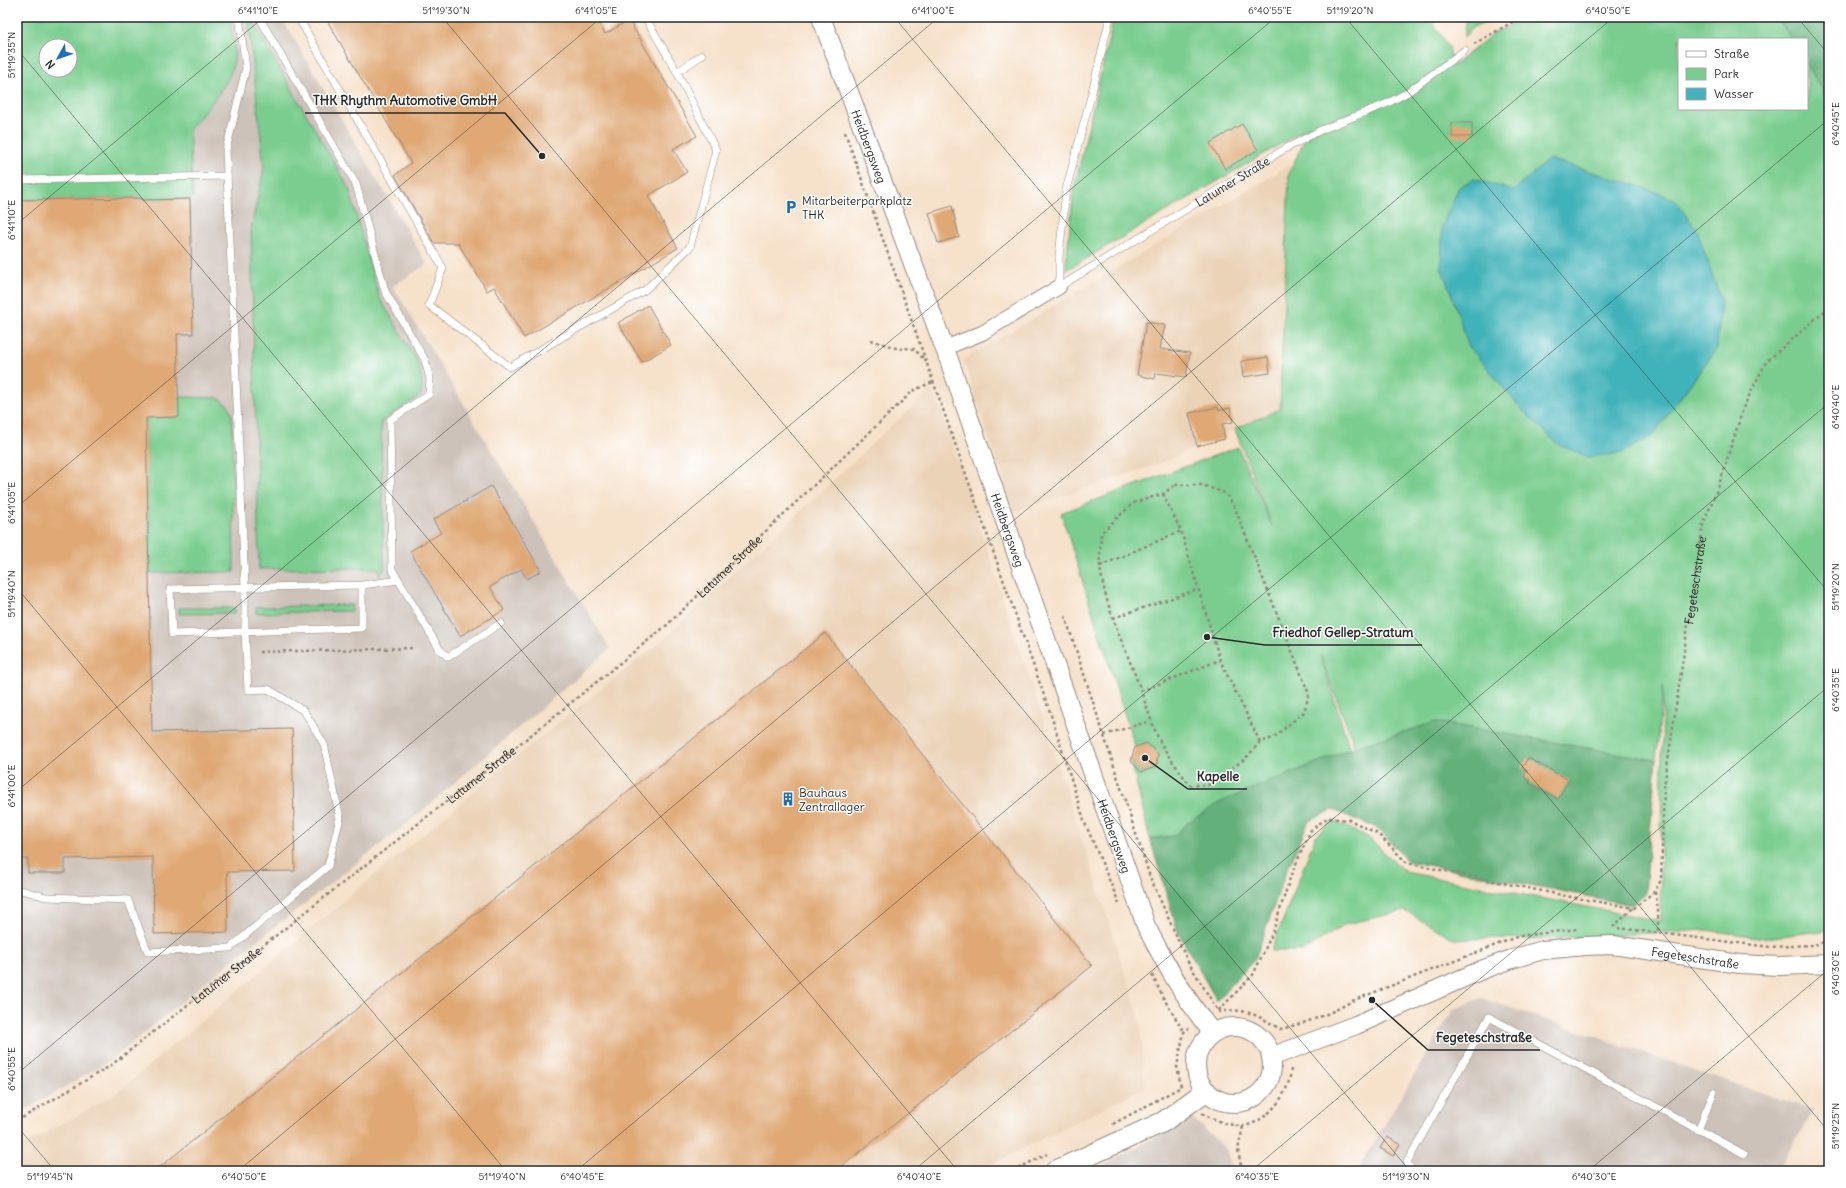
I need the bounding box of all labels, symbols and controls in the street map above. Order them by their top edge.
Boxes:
text: 6°41'10"E [238,4,278,17]
text: 51°19'30"N [422,4,470,17]
text: 6°41'05"E [575,4,617,17]
text: 6°41'00"E [912,4,955,17]
text: 6°40'55"E [1248,4,1292,17]
text: 51°19'20"N [1326,4,1374,17]
text: 6°40'50"E [1586,4,1631,17]
text: 51°19'35"N [5,32,18,78]
north arrow [38,38,78,78]
legend [1678,38,1808,110]
text: Straße [1714,46,1749,61]
text: N [43,57,58,72]
text: Park [1714,66,1739,81]
text: Wasser [1714,86,1754,101]
callout: THK Rhythm Automotive GmbH [305,88,505,113]
text: THK Rhythm Automotive GmbH [313,92,498,109]
text: 6°40'45"E [1829,102,1842,146]
street label: Heidbergsweg [849,107,890,185]
street label: Latumer Straße [1192,153,1272,209]
place label: Mitarbeiterparkplatz THK [802,193,912,222]
parking icon: Mitarbeiterparkplatz THK [783,199,799,215]
text: 6°41'10"E [5,200,18,240]
text: 6°40'40"E [1829,385,1842,429]
text: 6°41'05"E [5,482,18,524]
street label: Heidbergsweg [988,491,1028,569]
street label: Latumer Straße [693,532,765,601]
street label: Fegeteschstraße [1681,535,1709,625]
text: 51°19'20"N [1829,563,1842,611]
text: 51°19'40"N [5,570,18,618]
callout: Friedhof Gellep-Stratum [1265,620,1422,645]
text: Friedhof Gellep-Stratum [1273,624,1414,641]
text: 6°40'35"E [1829,668,1842,712]
street label: Latumer Straße [443,742,519,806]
text: 6°41'00"E [5,764,18,807]
callout: Kapelle [1188,764,1247,789]
text: Kapelle [1197,768,1239,785]
place label: Bauhaus Zentrallager [799,785,865,814]
building icon: Bauhaus Zentrallager [780,791,796,807]
street label: Heidbergsweg [1095,797,1134,875]
street label: Latumer Straße [189,943,264,1006]
street label: Fegeteschstraße [1650,943,1740,971]
text: 6°40'30"E [1829,951,1842,995]
callout: Fegeteschstraße [1428,1025,1540,1050]
text: Fegeteschstraße [1436,1029,1532,1046]
text: 6°40'55"E [5,1047,18,1091]
text: 51°19'25"N [1829,1103,1842,1149]
text: 51°19'45"N [27,1170,73,1183]
text: 6°40'50"E [222,1170,267,1183]
text: 51°19'40"N [478,1170,526,1183]
text: 6°40'45"E [560,1170,604,1183]
text: 6°40'40"E [897,1170,941,1183]
text: 6°40'35"E [1235,1170,1279,1183]
text: 51°19'30"N [1382,1170,1430,1183]
text: 6°40'30"E [1572,1170,1616,1183]

